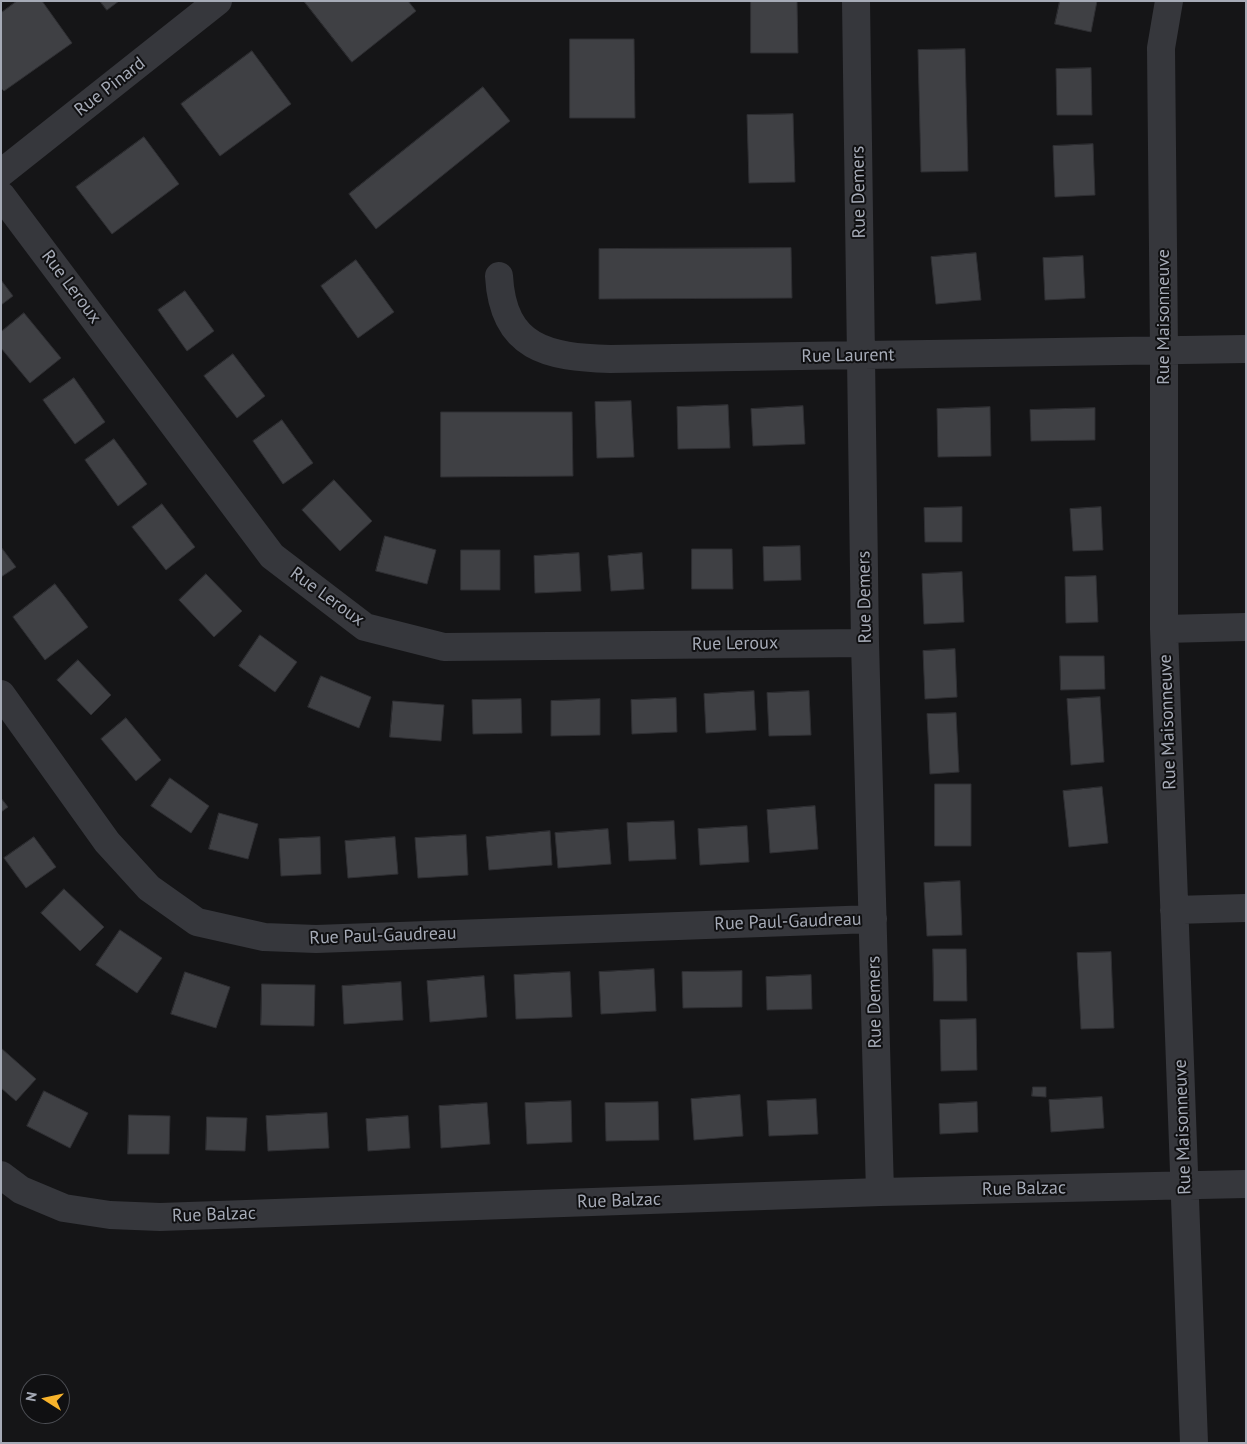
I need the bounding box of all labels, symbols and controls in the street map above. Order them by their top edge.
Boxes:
street label: Rue Pinard [70,53,150,121]
street label: Rue Demers [847,146,871,238]
street label: Rue Leroux [36,246,106,328]
street label: Rue Maisonneuve [1153,249,1175,385]
street label: Rue Laurent [801,344,895,368]
street label: Rue Demers [853,551,877,643]
street label: Rue Leroux [286,563,368,631]
street label: Rue Leroux [692,632,778,656]
street label: Rue Maisonneuve [1155,654,1181,790]
street label: Rue Paul-Gaudreau [714,909,862,935]
street label: Rue Paul-Gaudreau [309,923,457,949]
street label: Rue Demers [863,956,887,1048]
street label: Rue Maisonneuve [1170,1059,1196,1195]
street label: Rue Balzac [982,1177,1066,1201]
street label: Rue Balzac [577,1189,661,1213]
street label: Rue Balzac [172,1203,256,1227]
north arrow [20,1374,70,1424]
text: N [22,1390,41,1403]

